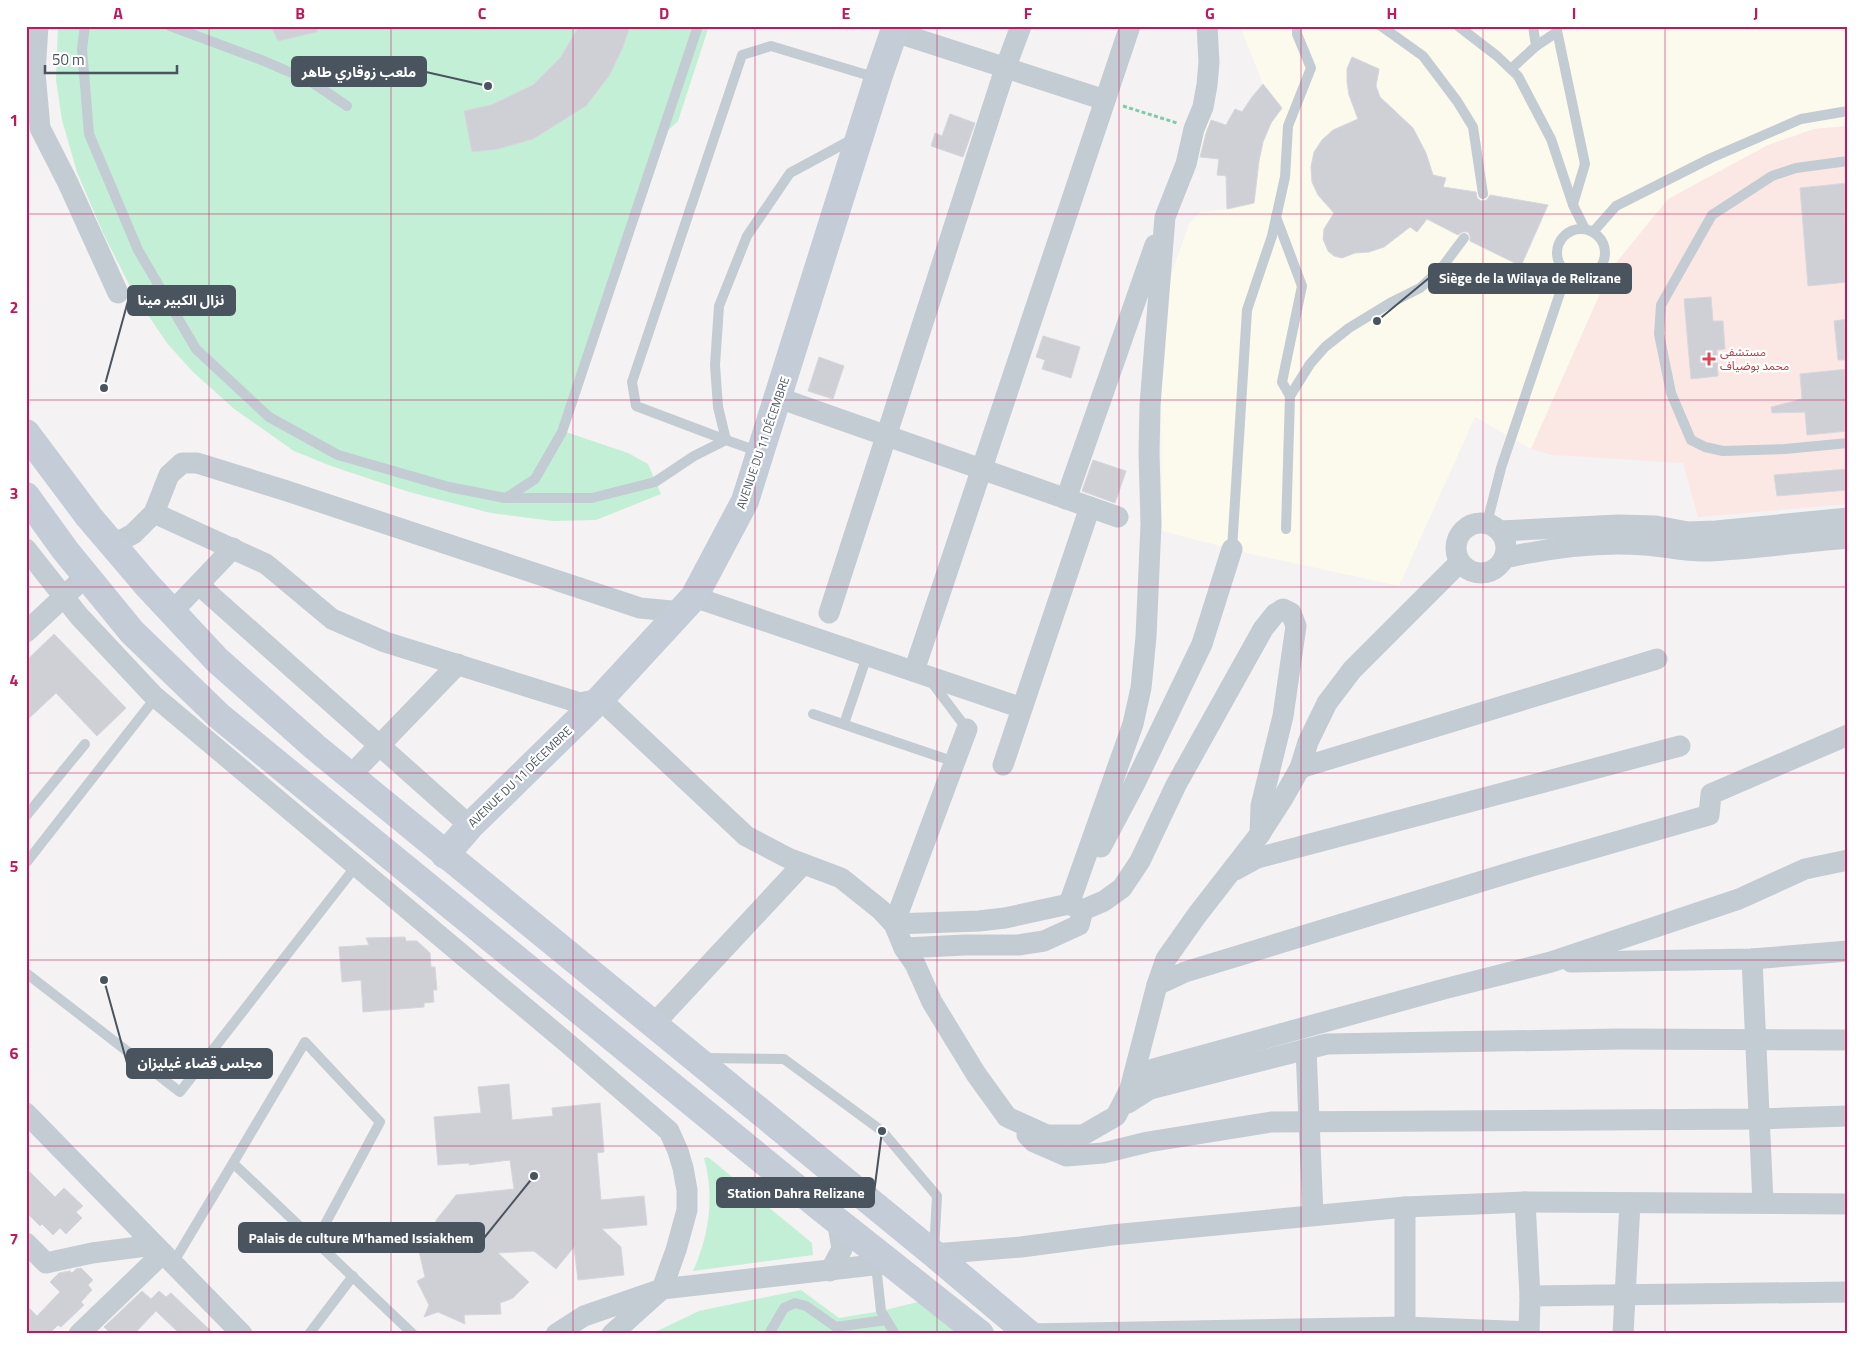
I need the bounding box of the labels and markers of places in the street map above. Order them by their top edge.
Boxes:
callout: ملعب زوقاري طاهر [292,57,426,86]
callout: Siège de la Wilaya de Relizane [1429,264,1631,293]
callout: نزال الكبير مينا [128,286,235,315]
place label: مستشفى محمد بوضياف [1720,342,1789,375]
marker: مستشفى محمد بوضياف [1702,352,1716,366]
callout: مجلس قضاء غيليزان [127,1049,272,1078]
callout: Station Dahra Relizane [717,1178,874,1207]
callout: Palais de culture M'hamed Issiakhem [239,1223,484,1252]

